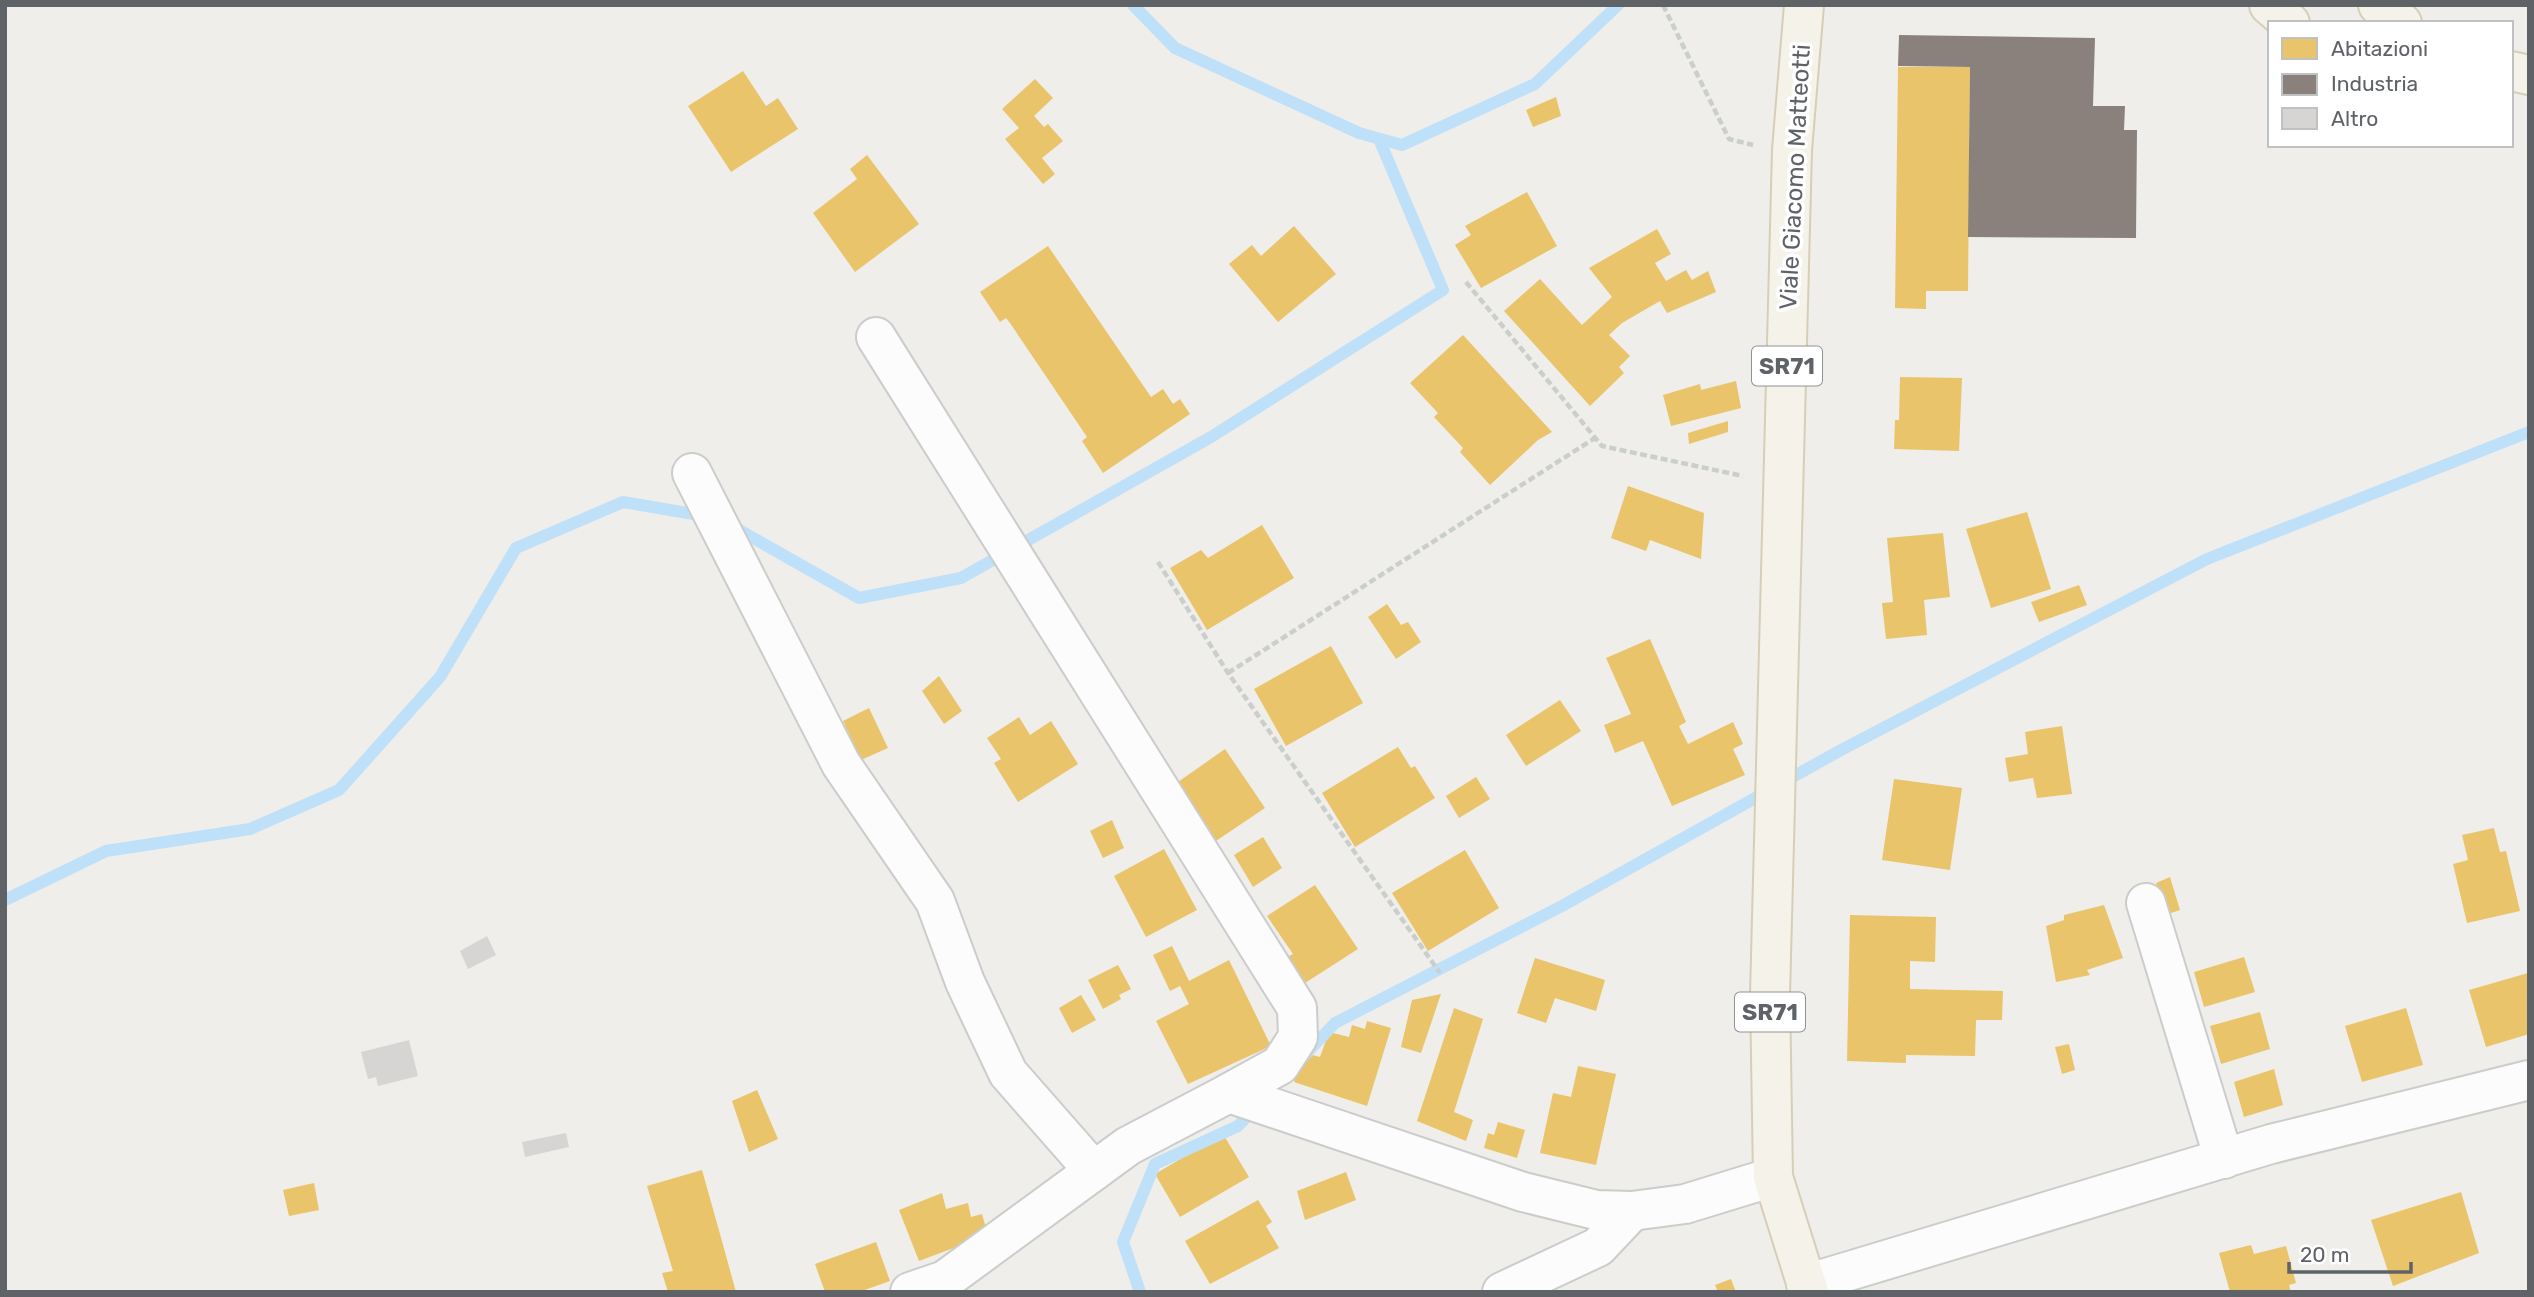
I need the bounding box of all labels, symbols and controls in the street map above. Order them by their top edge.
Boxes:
legend [2268,21,2513,147]
text: Abitazioni [2331,36,2428,61]
street label: Viale Giacomo Matteotti [1774,43,1816,311]
text: Industria [2331,71,2418,96]
text: Altro [2331,106,2378,131]
road number: SR71 [1752,346,1822,386]
road number: SR71 [1735,993,1805,1032]
scale bar [2289,1230,2412,1274]
text: 20 m [2300,1242,2349,1267]

